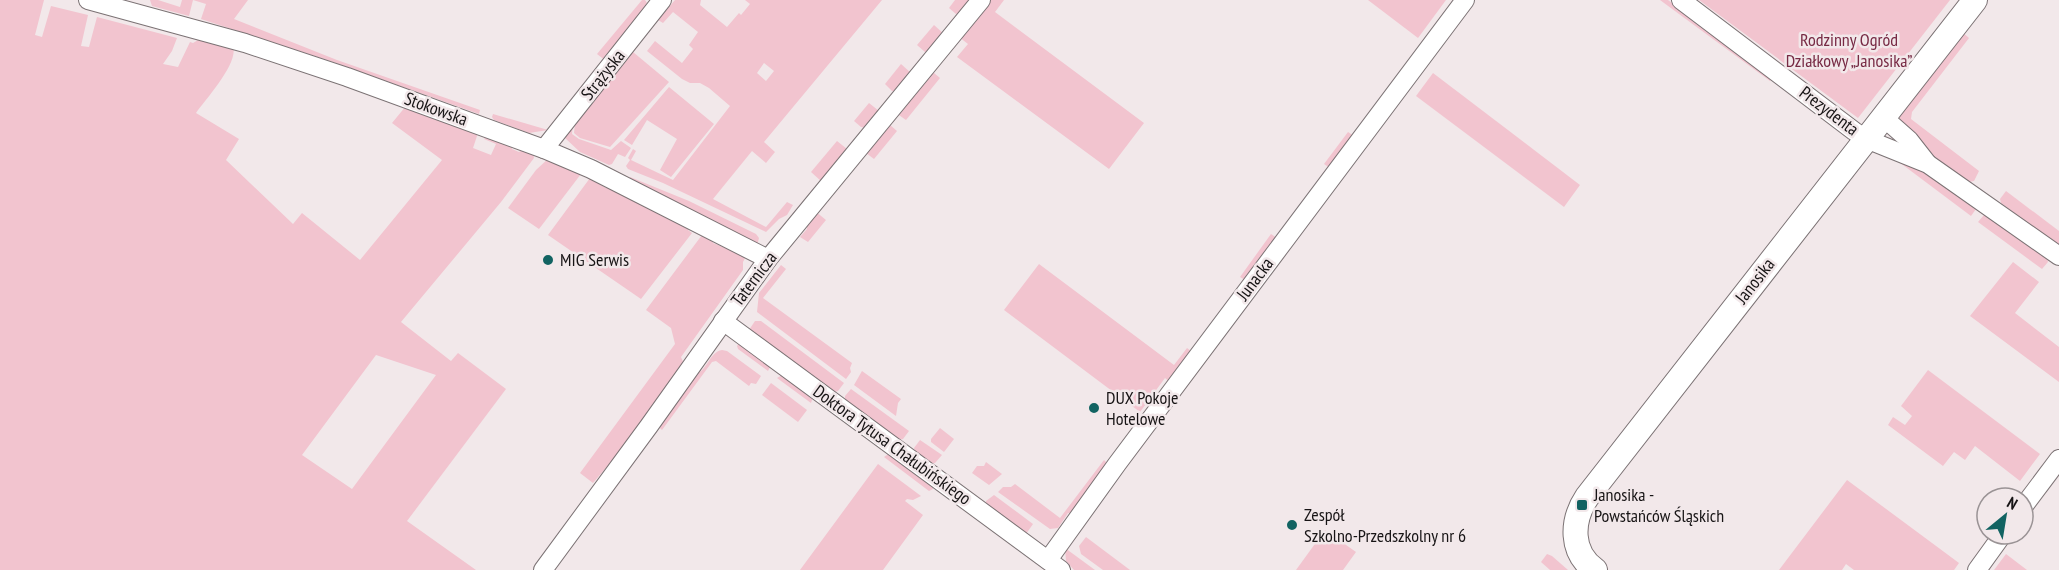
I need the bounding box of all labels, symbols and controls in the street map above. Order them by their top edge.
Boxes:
park label: Rodzinny Ogród Działkowy „Janosika” [1786,28,1912,72]
street label: Strążyska [576,45,630,105]
street label: Prezydenta [1795,81,1863,140]
street label: Stokowska [401,87,471,131]
street label: Taternicza [726,247,782,311]
place label: MIG Serwis [560,248,629,271]
marker: MIG Serwis [541,253,555,267]
street label: Junacka [1230,253,1278,306]
street label: Janosika [1729,253,1779,309]
street label: Doktora Tytusa Chałubińskiego [809,379,976,510]
place label: DUX Pokoje Hotelowe [1106,386,1178,430]
marker: DUX Pokoje Hotelowe [1087,401,1101,415]
place label: Janosika - Powstańców Śląskich [1593,483,1724,527]
north arrow [1975,486,2035,546]
text: N [2004,492,2021,514]
marker: Janosika - Powstańców Śląskich [1575,498,1589,512]
place label: Zespół Szkolno-Przedszkolny nr 6 [1304,503,1466,547]
marker: Zespół Szkolno-Przedszkolny nr 6 [1285,518,1299,532]

